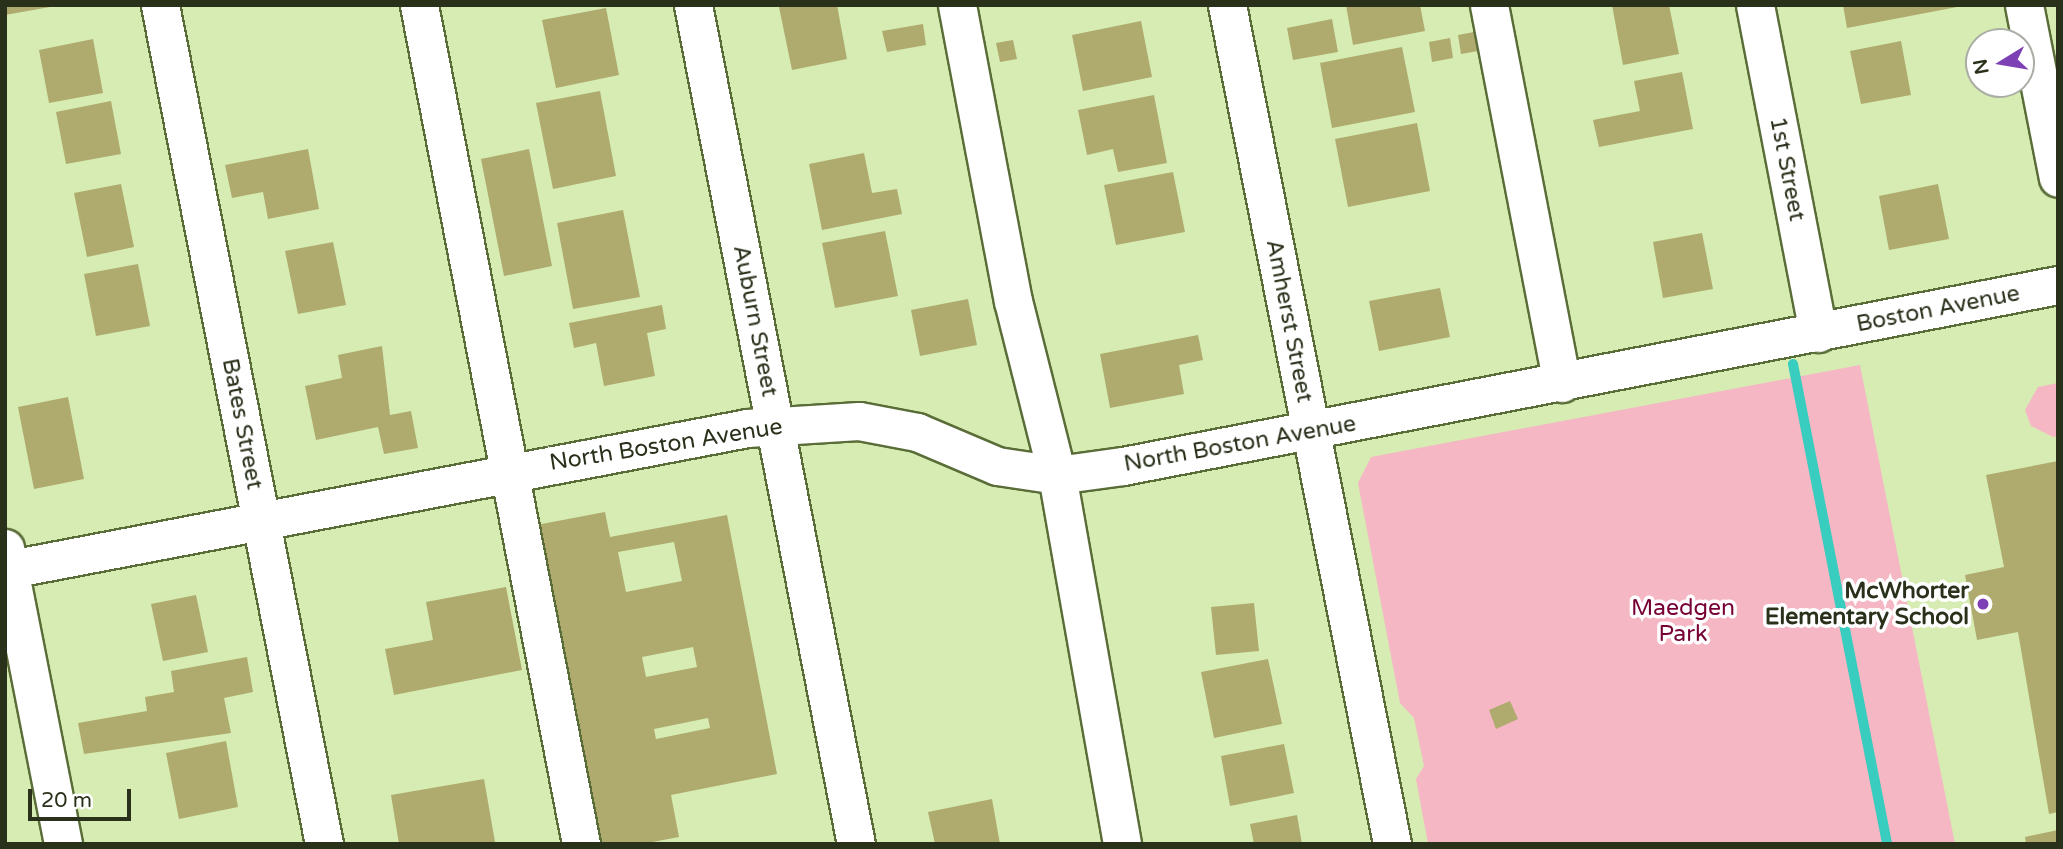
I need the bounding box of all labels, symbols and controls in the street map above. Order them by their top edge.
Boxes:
north arrow [1965,28,2035,98]
text: N [1969,57,1994,76]
street label: 1st Street [1763,114,1811,224]
street label: Amherst Street [1260,237,1318,405]
street label: Auburn Street [727,243,783,399]
street label: Boston Avenue [1854,280,2022,338]
street label: Bates Street [216,356,268,492]
street label: North Boston Avenue [1122,410,1358,478]
street label: North Boston Avenue [548,413,784,477]
place label: McWhorter Elementary School [1765,577,1969,631]
park label: Maedgen Park [1631,594,1735,648]
marker: McWhorter Elementary School [1975,596,1991,612]
scale bar [32,776,135,820]
text: 20 m [41,788,92,813]

